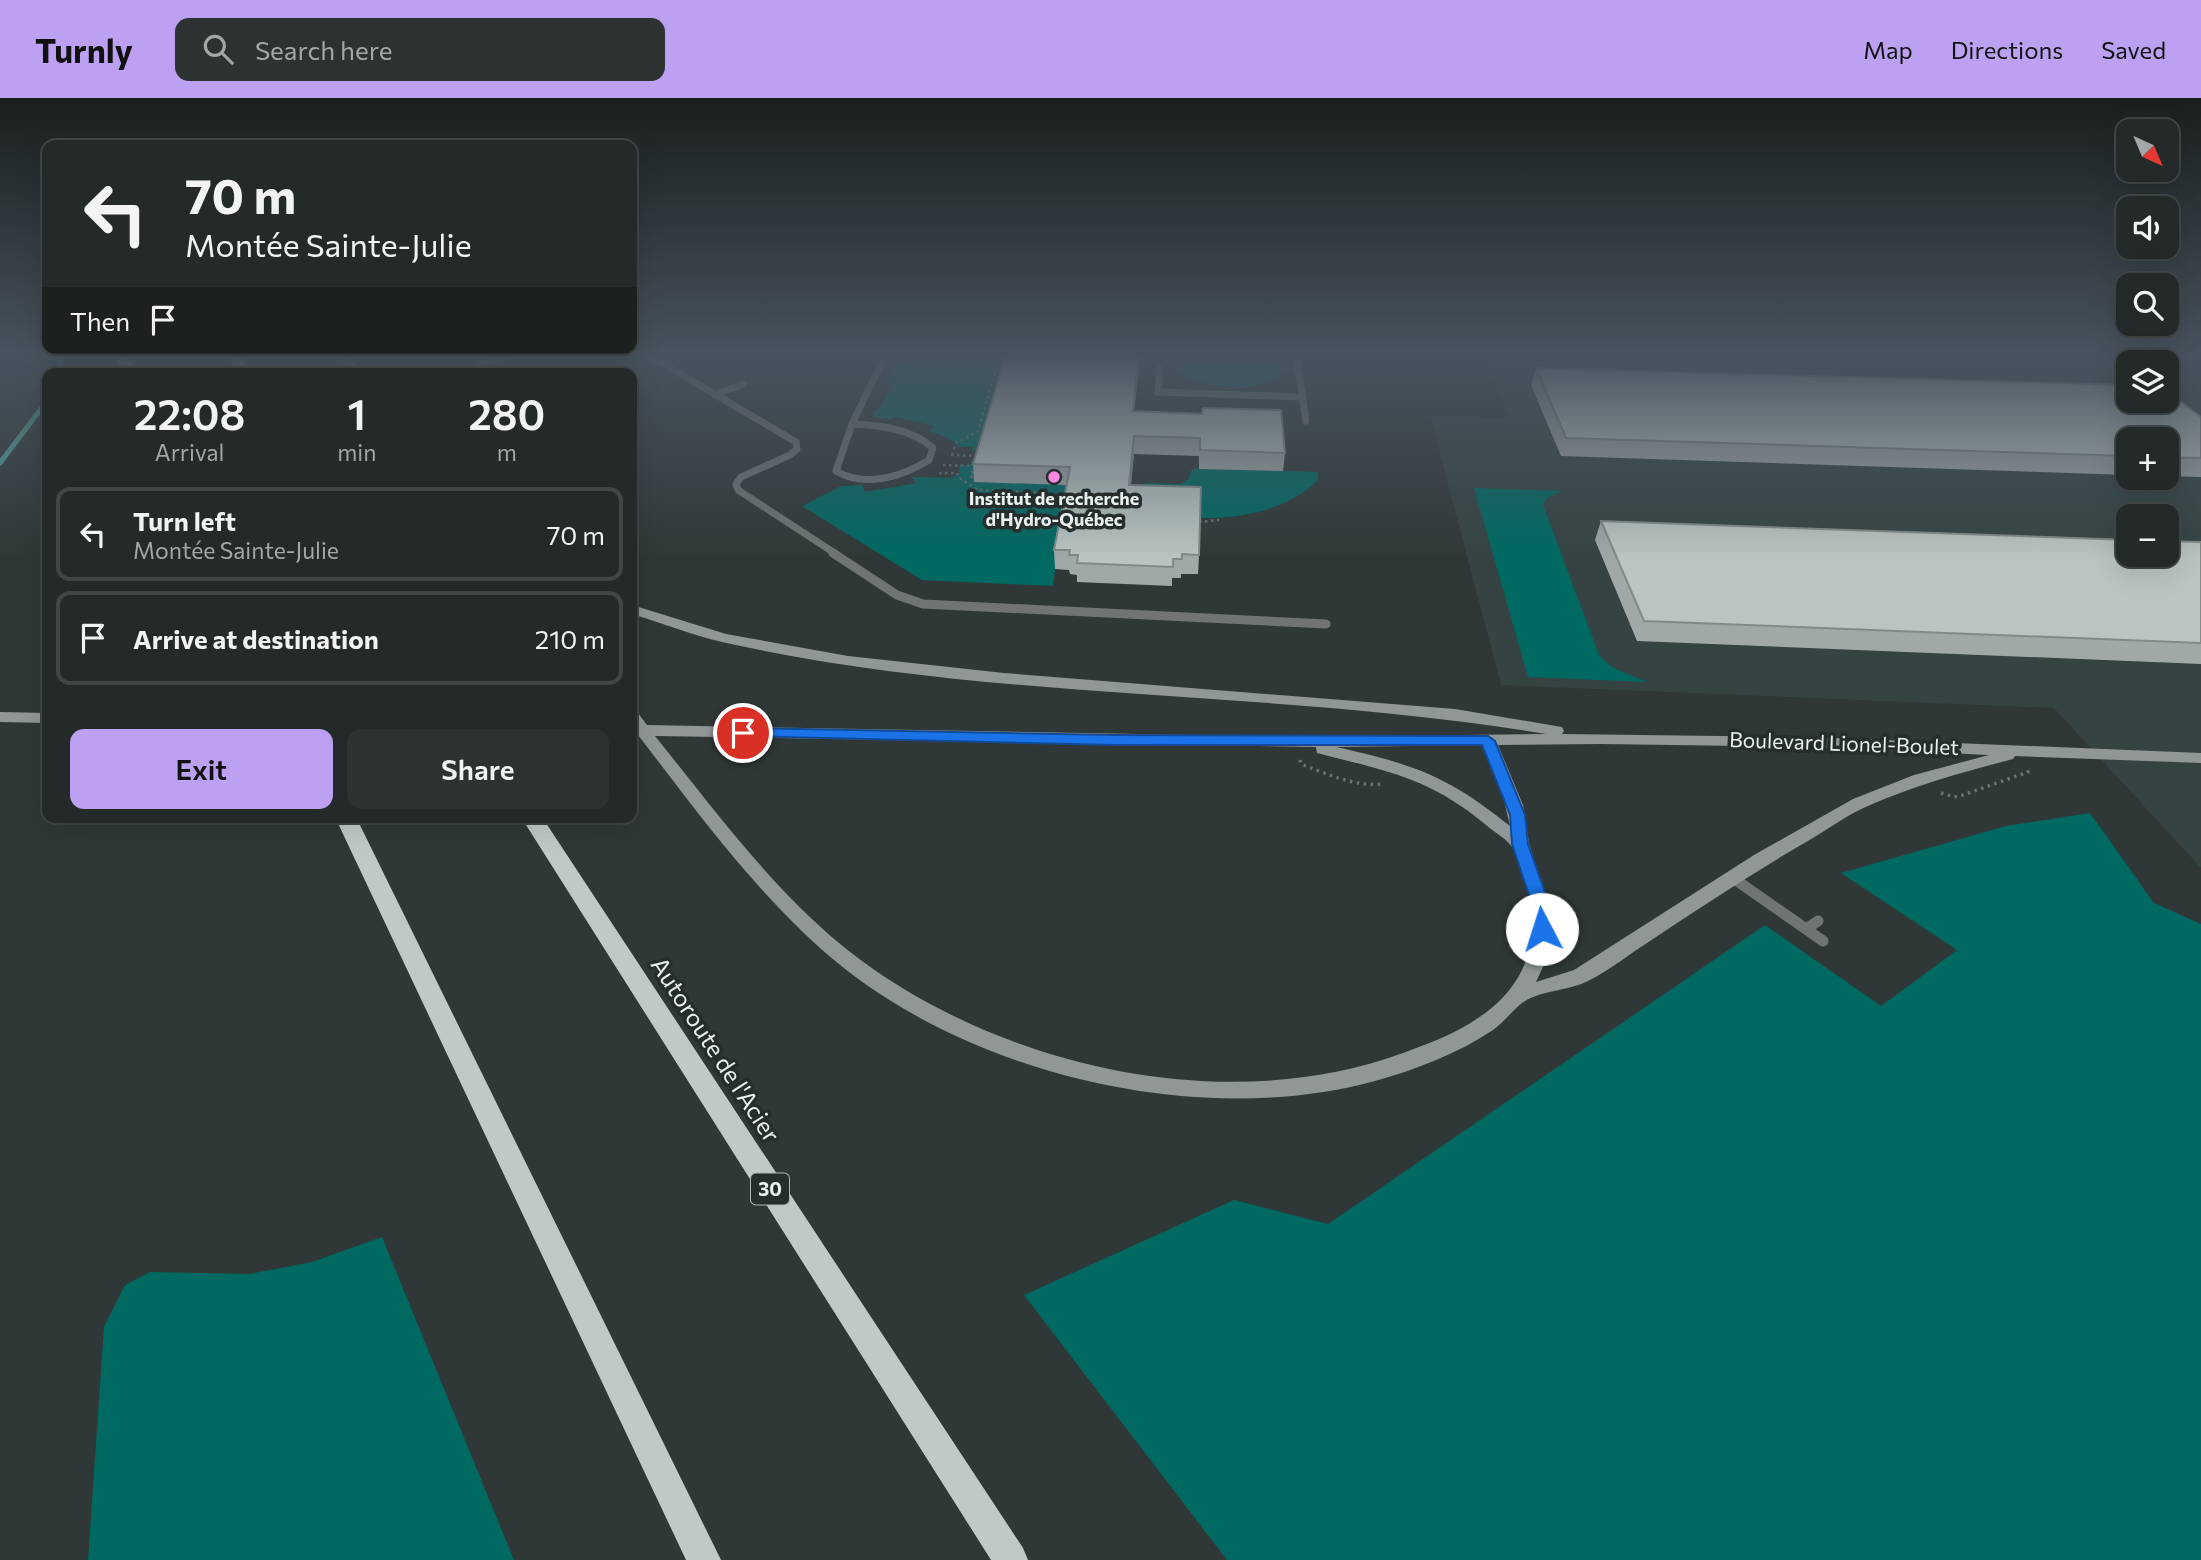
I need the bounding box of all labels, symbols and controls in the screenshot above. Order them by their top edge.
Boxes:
search box [175,18,665,81]
text: Turnly [35,29,133,70]
icon: search [199,30,237,68]
text: Search here [255,34,392,65]
text: Map [1863,35,1913,64]
text: Directions [1951,35,2063,64]
text: Saved [2101,35,2166,64]
north arrow [2116,119,2179,182]
map controls [2116,119,2179,567]
text: 70 m [185,164,296,224]
icon: left [70,168,161,259]
button: sound [2116,196,2179,259]
text: Montée Sainte-Julie [185,224,472,264]
button: search [2116,273,2179,336]
icon: arrive [144,301,182,339]
text: Then [70,305,130,336]
button: layers [2116,350,2179,413]
text: 22:08 [134,387,245,439]
text: 1 [347,387,366,439]
text: 280 [468,387,545,439]
button: + [2116,427,2179,490]
text: Arrival [155,438,224,466]
text: min [337,438,376,466]
text: m [497,438,517,466]
marker: Institut de recherche d'Hydro-Québec [1046,469,1062,485]
place label: Institut de recherche d'Hydro-Québec [969,487,1139,530]
button: − [2116,504,2179,567]
text: Turn left [133,505,236,536]
icon: left [74,515,112,553]
text: 70 m [547,519,605,550]
text: Montée Sainte-Julie [133,536,339,564]
icon: arrive [74,619,112,657]
text: Arrive at destination [133,623,379,654]
text: 210 m [535,623,605,654]
pin [713,703,773,763]
icon: arrive [724,714,762,752]
street label: Boulevard Lionel-Boulet [1729,726,1959,759]
button: Exit [70,729,333,809]
button: Share [347,729,609,809]
position arrow [1505,892,1579,966]
street label: Autoroute de l'Acier [646,951,787,1147]
road number: 30 [751,1174,789,1204]

